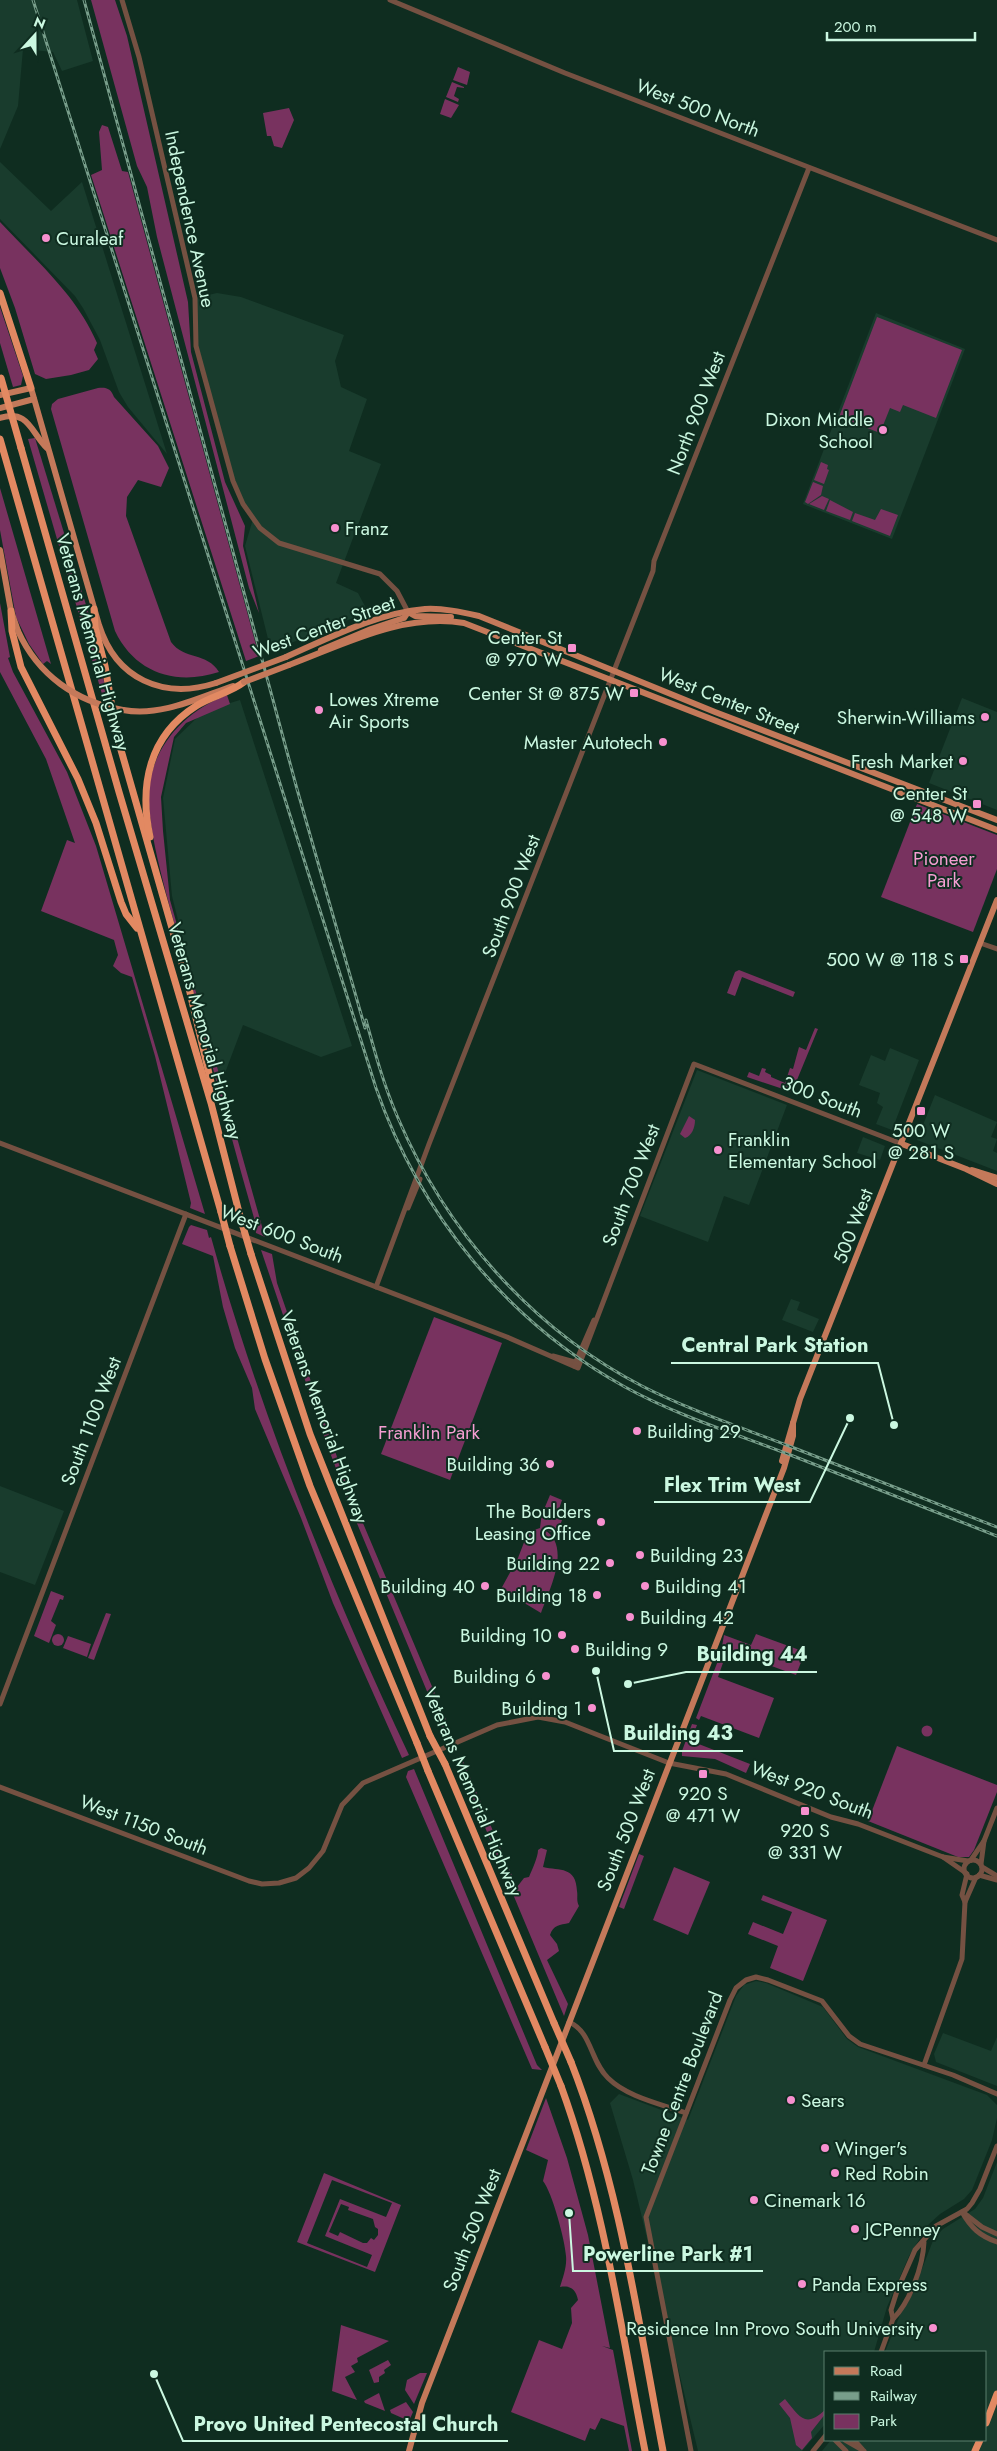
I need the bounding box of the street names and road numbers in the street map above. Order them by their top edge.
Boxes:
street label: West 500 North [632,72,764,144]
street label: Independence Avenue [158,128,222,310]
street label: North 900 West [660,347,732,479]
street label: Veterans Memorial Highway [49,530,137,754]
street label: West Center Street [249,589,399,665]
street label: West Center Street [655,660,804,742]
street label: South 900 West [475,830,547,961]
street label: Veterans Memorial Highway [161,919,249,1143]
street label: 300 South [778,1069,866,1125]
street label: South 700 West [595,1120,667,1250]
street label: 500 West [826,1184,880,1267]
street label: West 600 South [217,1198,347,1270]
street label: Veterans Memorial Highway [273,1307,375,1528]
street label: South 1100 West [54,1352,128,1489]
street label: Veterans Memorial Highway [417,1683,530,1901]
street label: West 920 South [747,1754,877,1826]
street label: South 500 West [590,1764,662,1895]
street label: West 1150 South [76,1788,212,1862]
street label: Towne Centre Boulevard [635,1988,729,2178]
street label: South 500 West [436,2164,508,2295]

